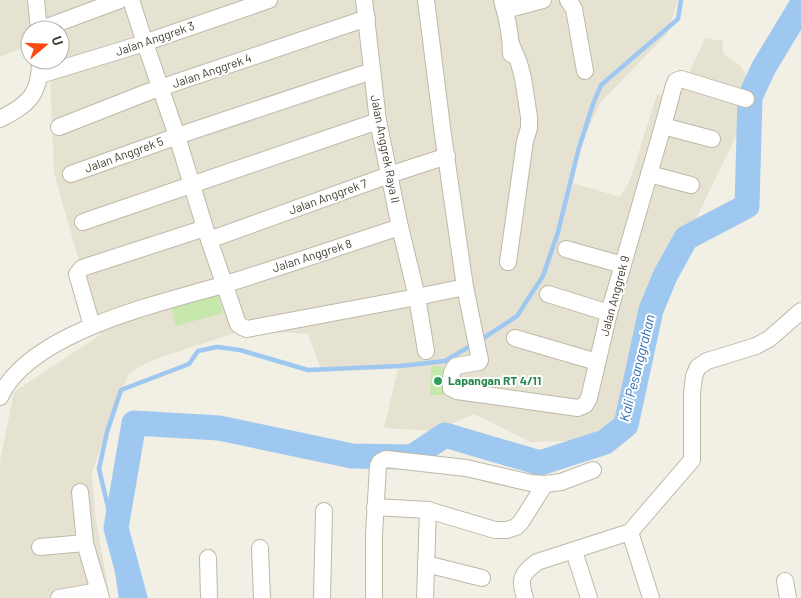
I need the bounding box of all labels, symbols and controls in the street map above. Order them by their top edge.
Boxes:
street label: Jalan Anggrek 3 [113,18,196,58]
north arrow [20,20,70,70]
text: U [48,34,67,48]
street label: Jalan Anggrek 4 [170,50,253,90]
street label: Jalan Anggrek Raya II [369,93,403,204]
street label: Jalan Anggrek 5 [82,133,165,175]
street label: Jalan Anggrek 7 [287,175,369,217]
street label: Jalan Anggrek 8 [270,236,353,274]
street label: Jalan Anggrek 9 [597,254,632,338]
water label: Kali Pesanggrahan [615,313,658,423]
place label: Lapangan RT 4/11 [448,373,541,387]
marker: Lapangan RT 4/11 [432,375,444,387]

